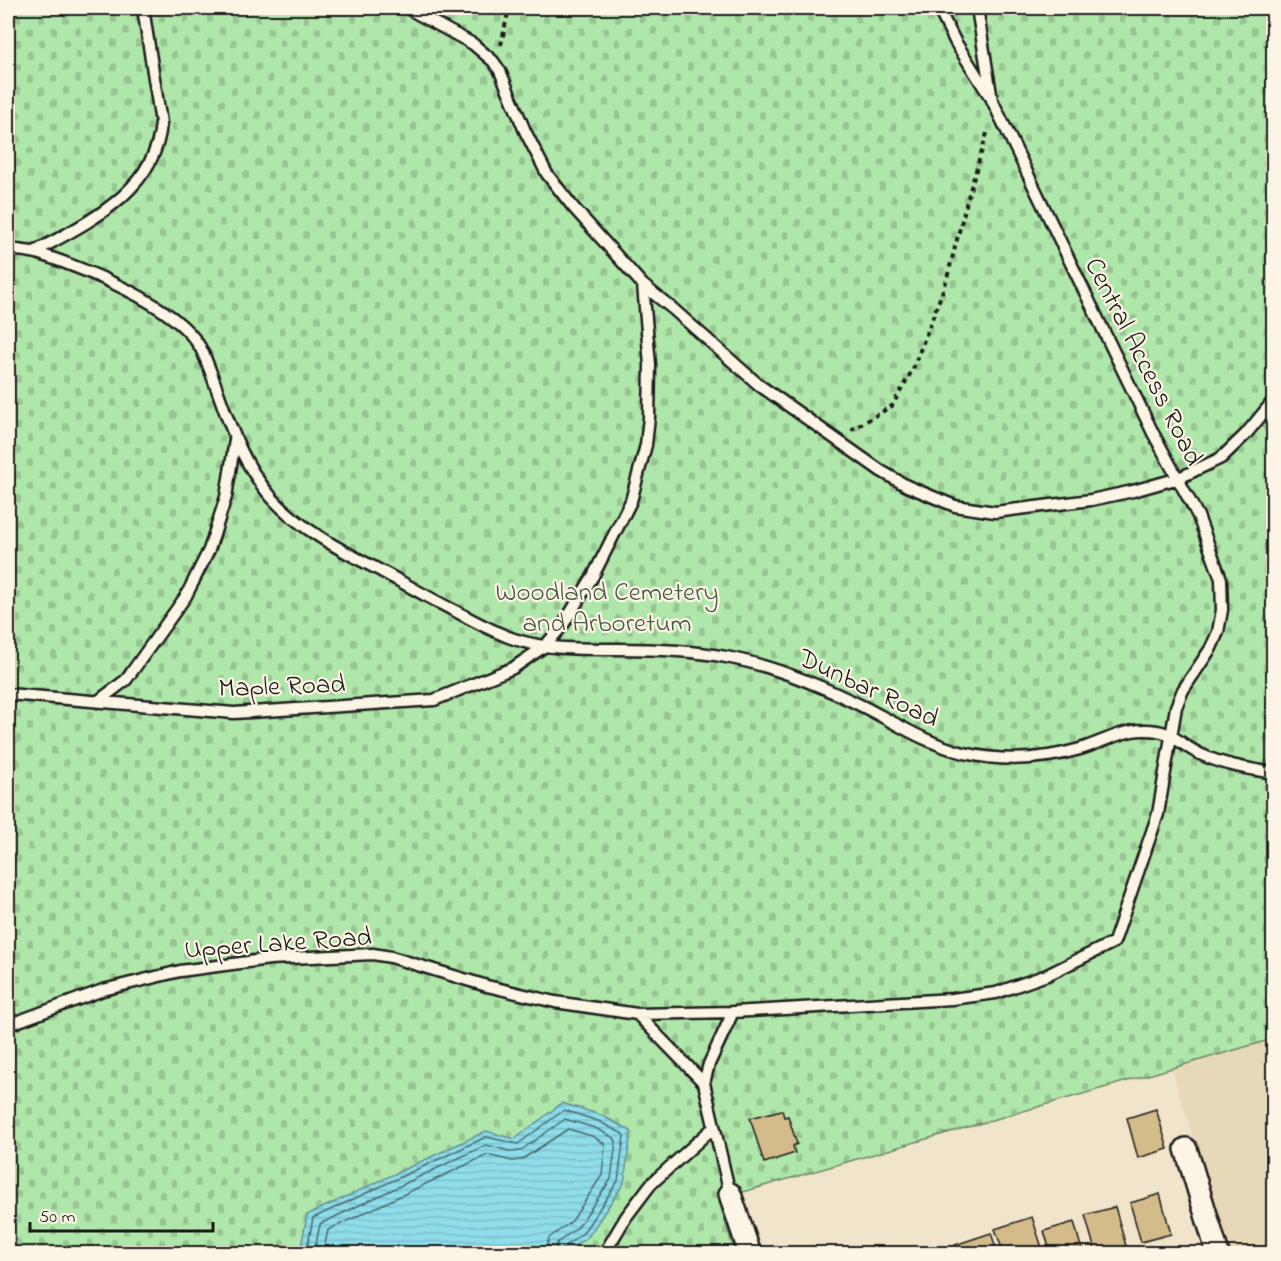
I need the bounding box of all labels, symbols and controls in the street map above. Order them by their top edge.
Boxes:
street label: Central Access Road [1073,251,1212,473]
park label: Woodland Cemetery and Arboretum [495,574,719,644]
street label: Dunbar Road [790,639,945,739]
street label: Maple Road [218,666,346,709]
street label: Upper Lake Road [183,918,373,970]
scale bar [30,1195,213,1233]
text: 50 m [39,1205,76,1231]

